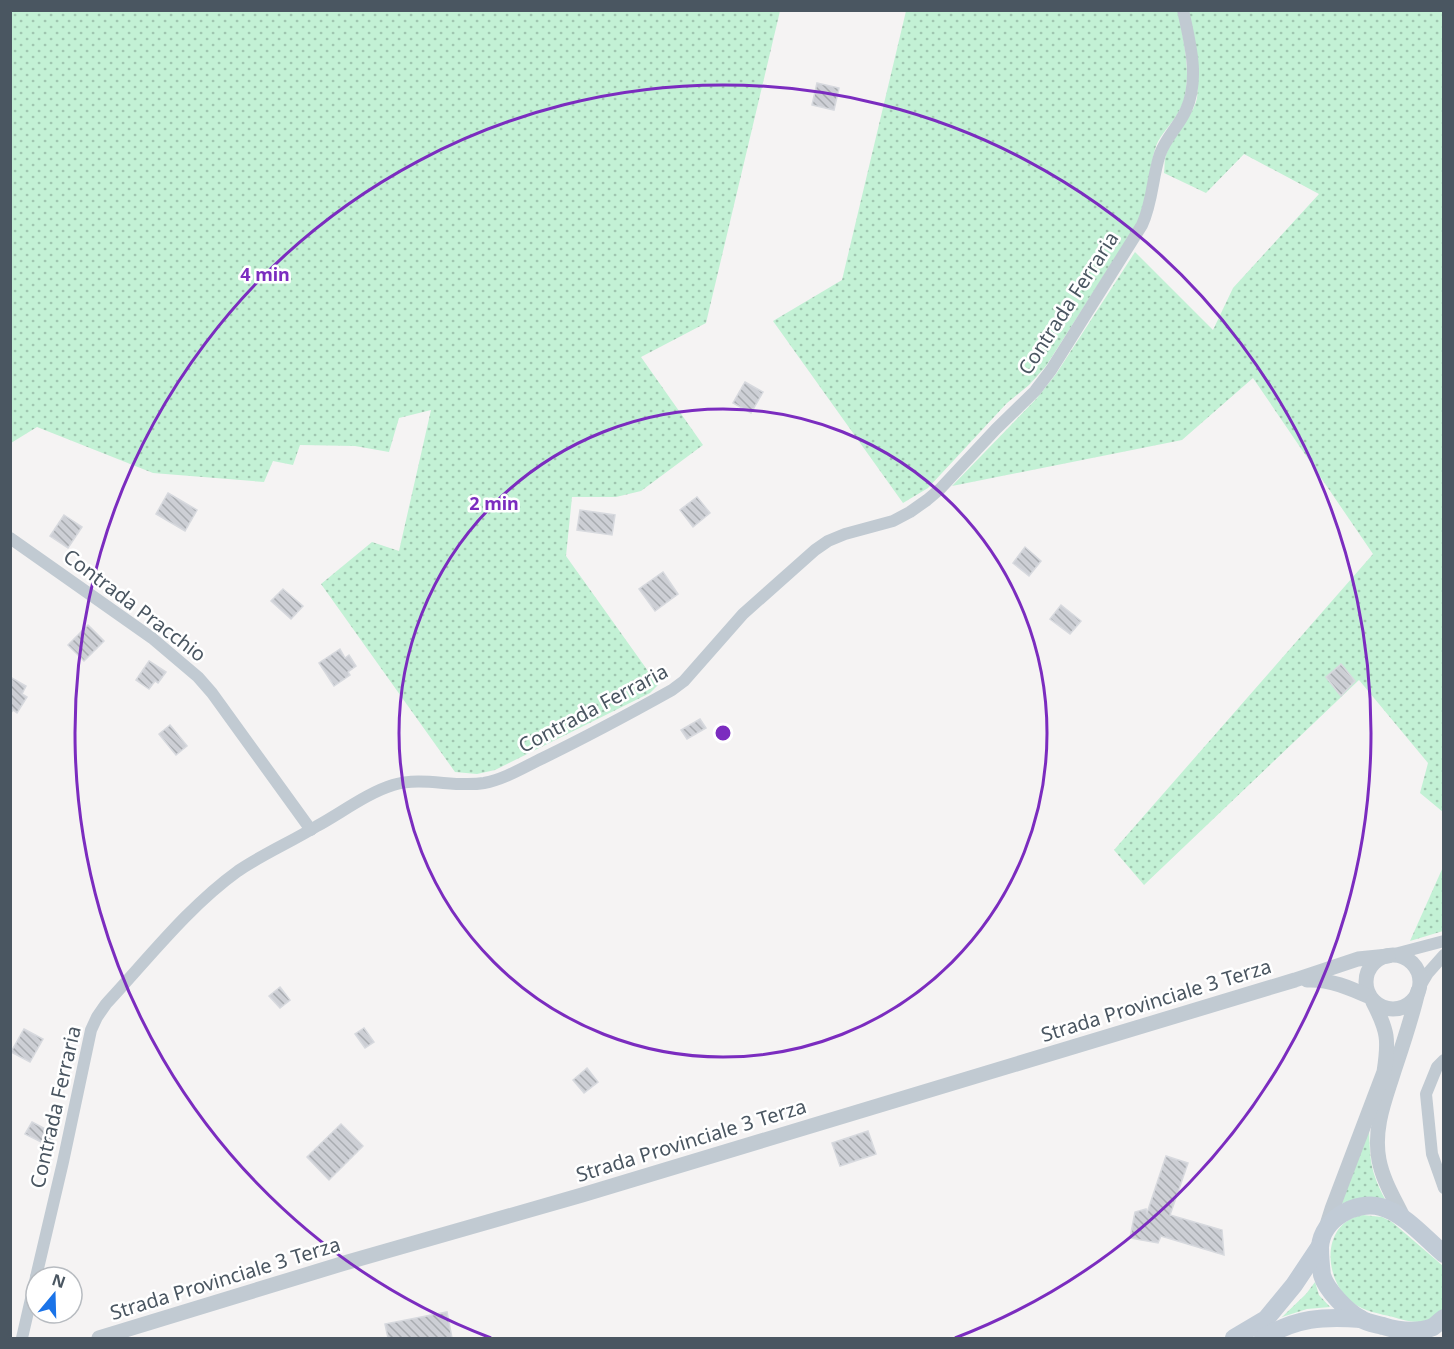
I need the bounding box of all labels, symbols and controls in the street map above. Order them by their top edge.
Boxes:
street label: Contrada Ferraria [1012,226,1124,380]
text: 4 min [240,262,290,286]
text: 2 min [469,491,519,515]
street label: Contrada Pracchio [58,542,212,668]
street label: Contrada Ferraria [513,657,673,759]
centre of rings [713,723,733,743]
street label: Strada Provinciale 3 Terza [1038,952,1274,1048]
street label: Contrada Ferraria [23,1023,87,1191]
street label: Strada Provinciale 3 Terza [573,1092,809,1188]
street label: Strada Provinciale 3 Terza [107,1230,343,1326]
north arrow [24,1265,84,1325]
text: N [49,1268,69,1293]

